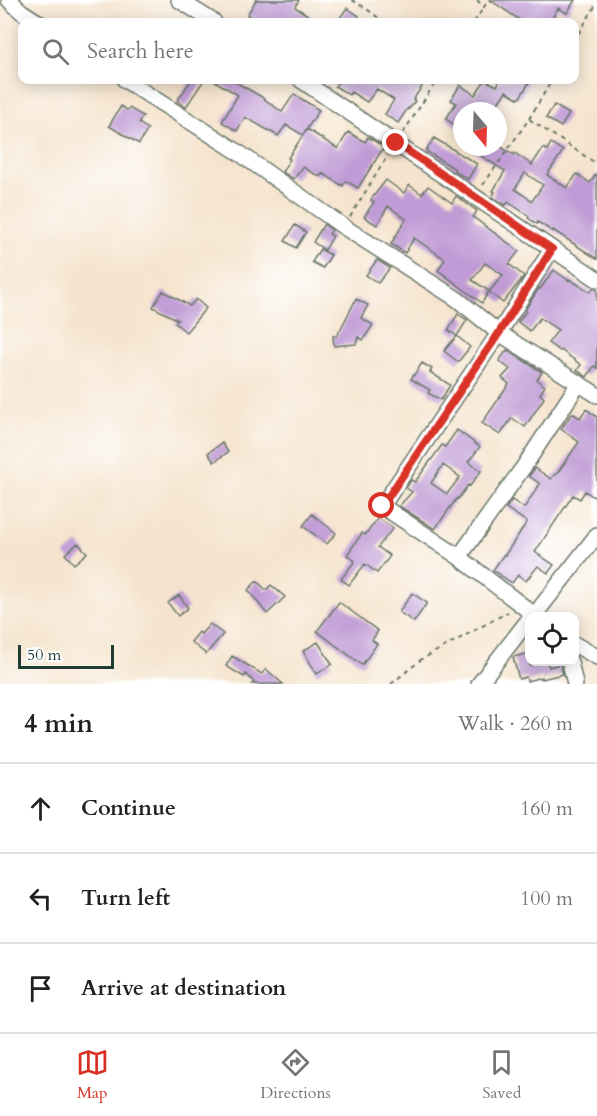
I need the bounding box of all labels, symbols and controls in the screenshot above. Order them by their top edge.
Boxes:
search box [18,18,579,84]
icon: search [39,35,72,68]
text: Search here [87,36,194,66]
north arrow [453,102,507,156]
route end [382,129,408,155]
route start [368,492,394,518]
map controls [525,612,579,666]
button: locate [525,612,579,666]
scale bar [18,642,114,670]
text: 50 m [27,644,61,666]
text: 4 min [24,706,93,741]
text: Walk · 260 m [458,710,573,737]
icon: ahead [24,792,57,825]
text: Continue [81,793,176,823]
text: 160 m [520,795,573,822]
icon: left [24,882,57,915]
text: Turn left [81,883,170,913]
text: 100 m [520,885,573,912]
icon: arrive [24,972,57,1005]
text: Arrive at destination [81,973,286,1003]
tab: Map [76,1046,109,1104]
tab: Directions [260,1046,331,1104]
tab: Saved [482,1046,521,1104]

